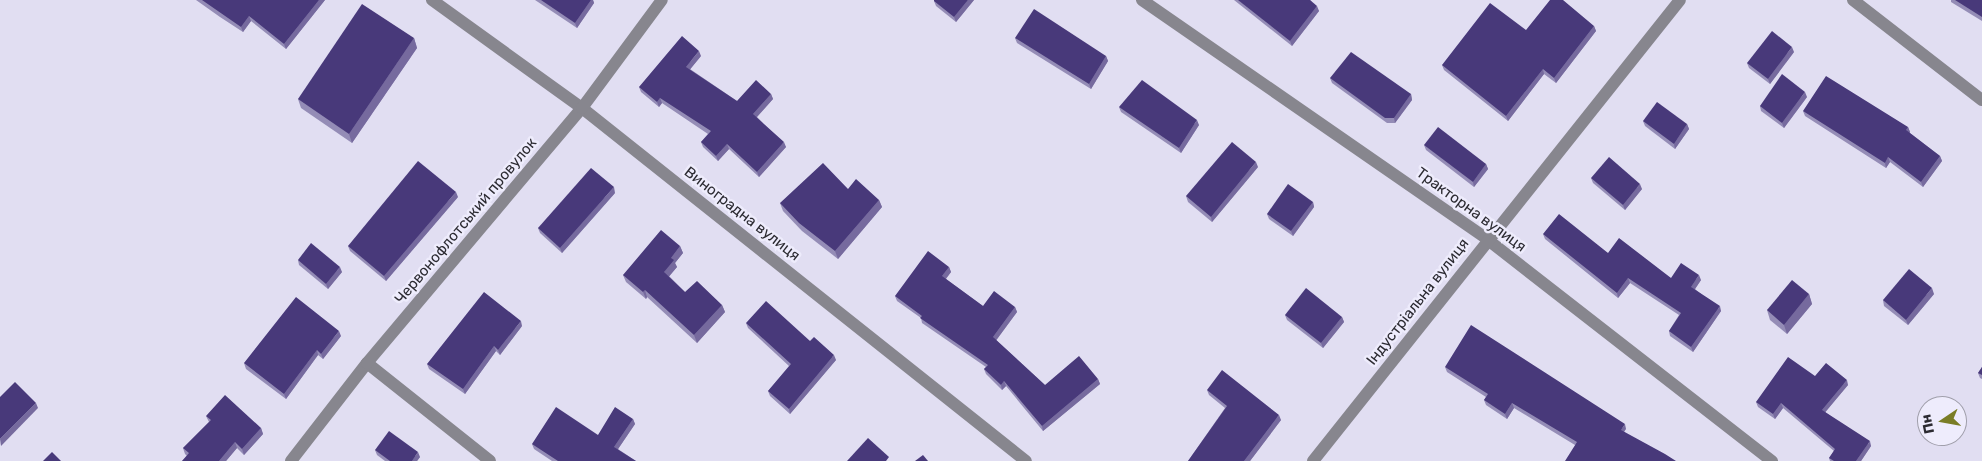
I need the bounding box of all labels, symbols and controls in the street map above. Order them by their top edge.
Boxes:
street label: Червонофлотський провулок [391,134,541,308]
street label: Виноградна вулиця [680,163,804,265]
street label: Тракторна вулиця [1412,164,1530,256]
street label: Індустріальна вулиця [1363,235,1473,369]
north arrow [1917,396,1967,446]
text: Пн [1917,413,1938,435]

